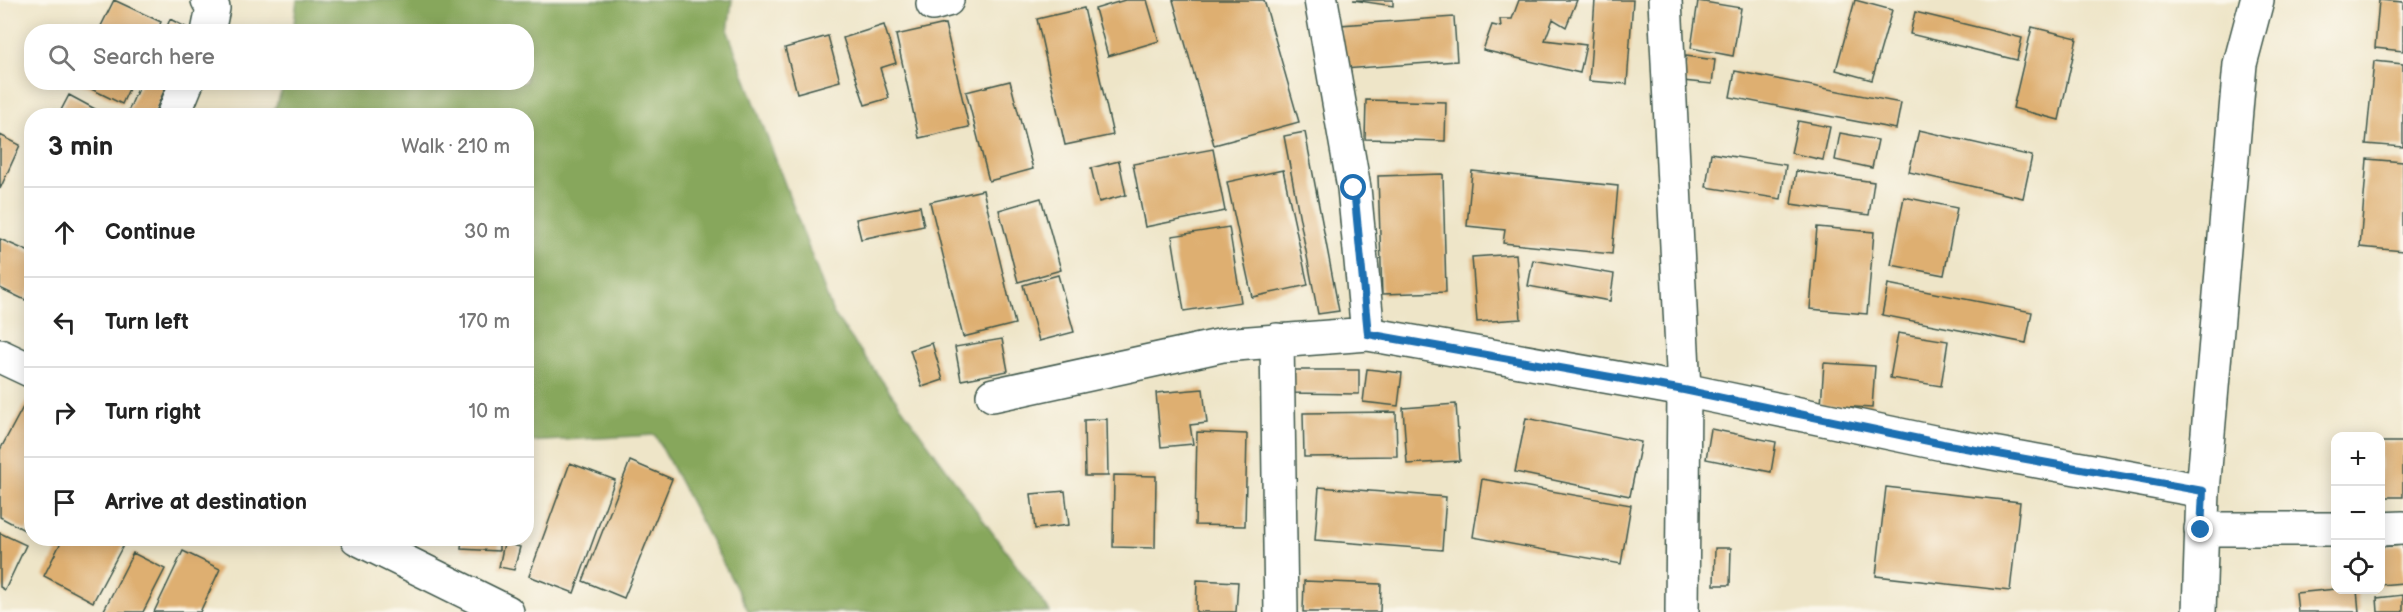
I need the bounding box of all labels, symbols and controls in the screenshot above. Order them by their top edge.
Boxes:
search box [24,24,534,90]
icon: search [45,41,78,74]
text: Search here [93,44,215,71]
text: 3 min [48,132,113,163]
text: Walk · 210 m [401,135,510,159]
route start [1340,174,1366,200]
icon: ahead [48,216,81,249]
text: Continue [105,219,195,246]
text: 30 m [464,220,510,244]
icon: left [48,306,81,339]
text: Turn left [105,309,189,336]
text: 170 m [459,310,510,334]
icon: right [48,396,81,429]
text: Turn right [105,399,201,426]
text: 10 m [469,400,510,424]
map controls [2331,432,2385,594]
button: + [2331,432,2385,486]
icon: arrive [48,486,81,519]
button: − [2331,486,2385,540]
text: Arrive at destination [105,489,307,516]
route end [2187,516,2213,542]
button: locate [2331,540,2385,594]

